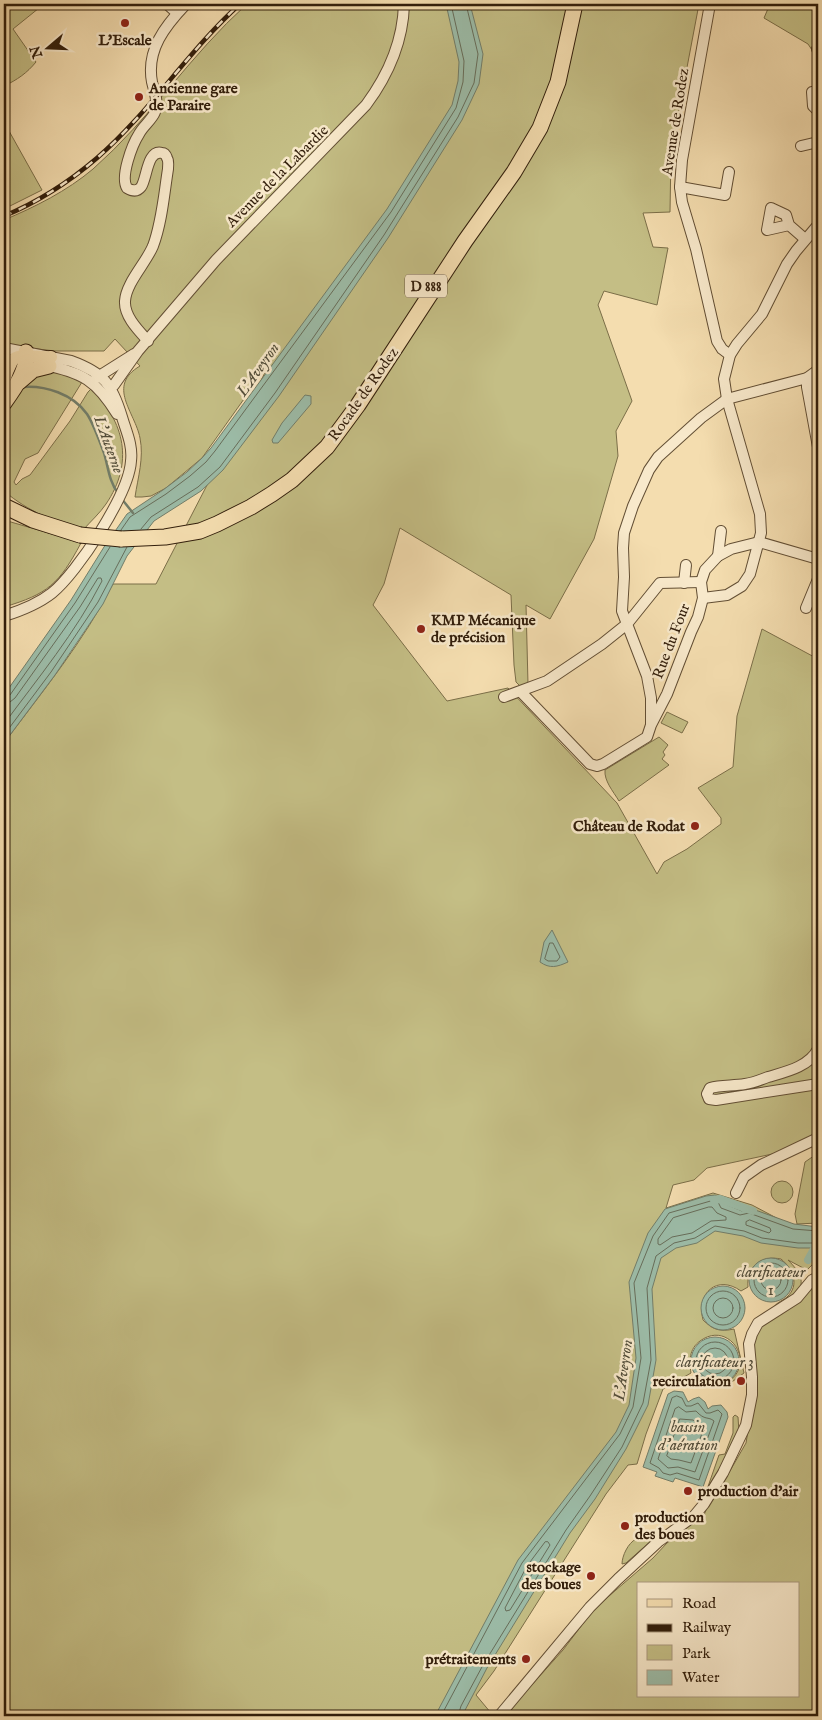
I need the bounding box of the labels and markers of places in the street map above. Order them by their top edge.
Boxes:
marker: L'Escale [119,17,131,29]
place label: L'Escale [98,31,152,50]
place label: Ancienne gare de Paraire [148,79,238,115]
marker: Ancienne gare de Paraire [133,91,145,103]
place label: KMP Mécanique de précision [431,611,536,647]
marker: KMP Mécanique de précision [415,623,427,635]
place label: Château de Rodat [573,817,686,836]
marker: Château de Rodat [689,820,701,832]
place label: recirculation [653,1372,731,1391]
marker: recirculation [735,1375,747,1387]
place label: production d'air [697,1482,799,1501]
marker: production d'air [682,1485,694,1497]
place label: production des boues [634,1508,704,1544]
marker: production des boues [619,1520,631,1532]
place label: stockage des boues [522,1558,582,1594]
marker: stockage des boues [585,1570,597,1582]
place label: prétraitements [425,1650,517,1669]
marker: prétraitements [520,1653,532,1665]

